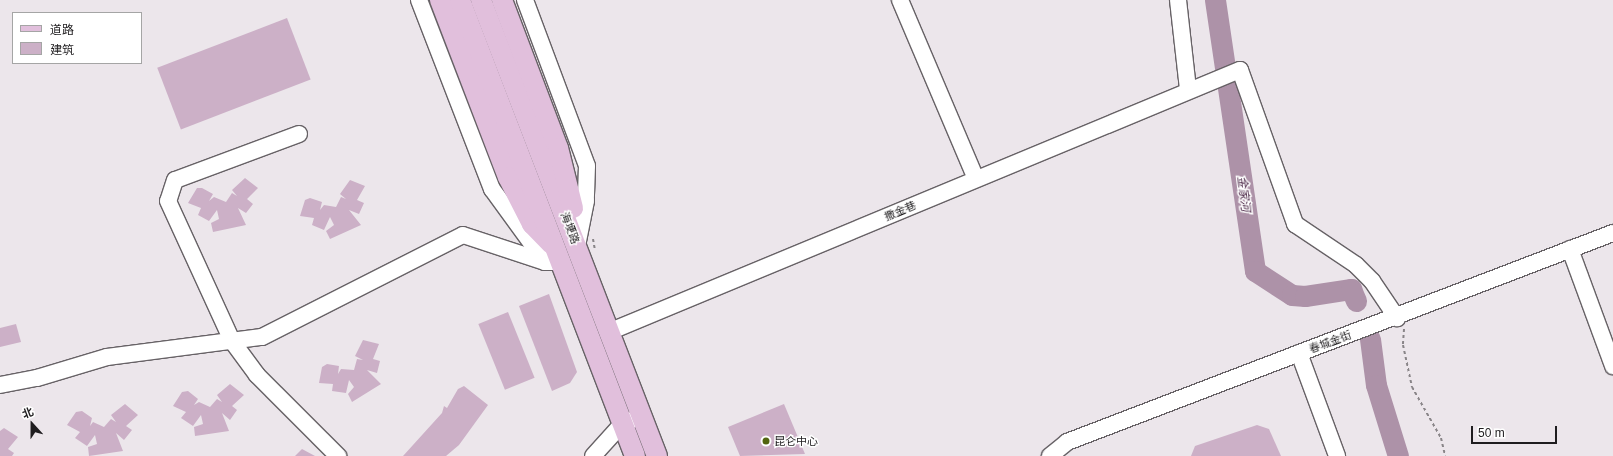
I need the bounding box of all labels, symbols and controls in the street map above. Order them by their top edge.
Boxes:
legend [12,12,142,64]
text: 道路 [50,23,74,37]
text: 建筑 [50,43,74,57]
water label: 金家河 [1234,175,1252,213]
street label: 撒金巷 [882,198,918,224]
street label: 海埂路 [558,210,582,246]
street label: 春城金街 [1307,328,1353,356]
north arrow [12,404,52,444]
text: 北 [20,405,35,420]
scale bar [1473,418,1559,444]
text: 50 m [1478,426,1505,440]
place label: 昆仑中心 [774,434,818,448]
marker: 昆仑中心 [761,436,771,446]

